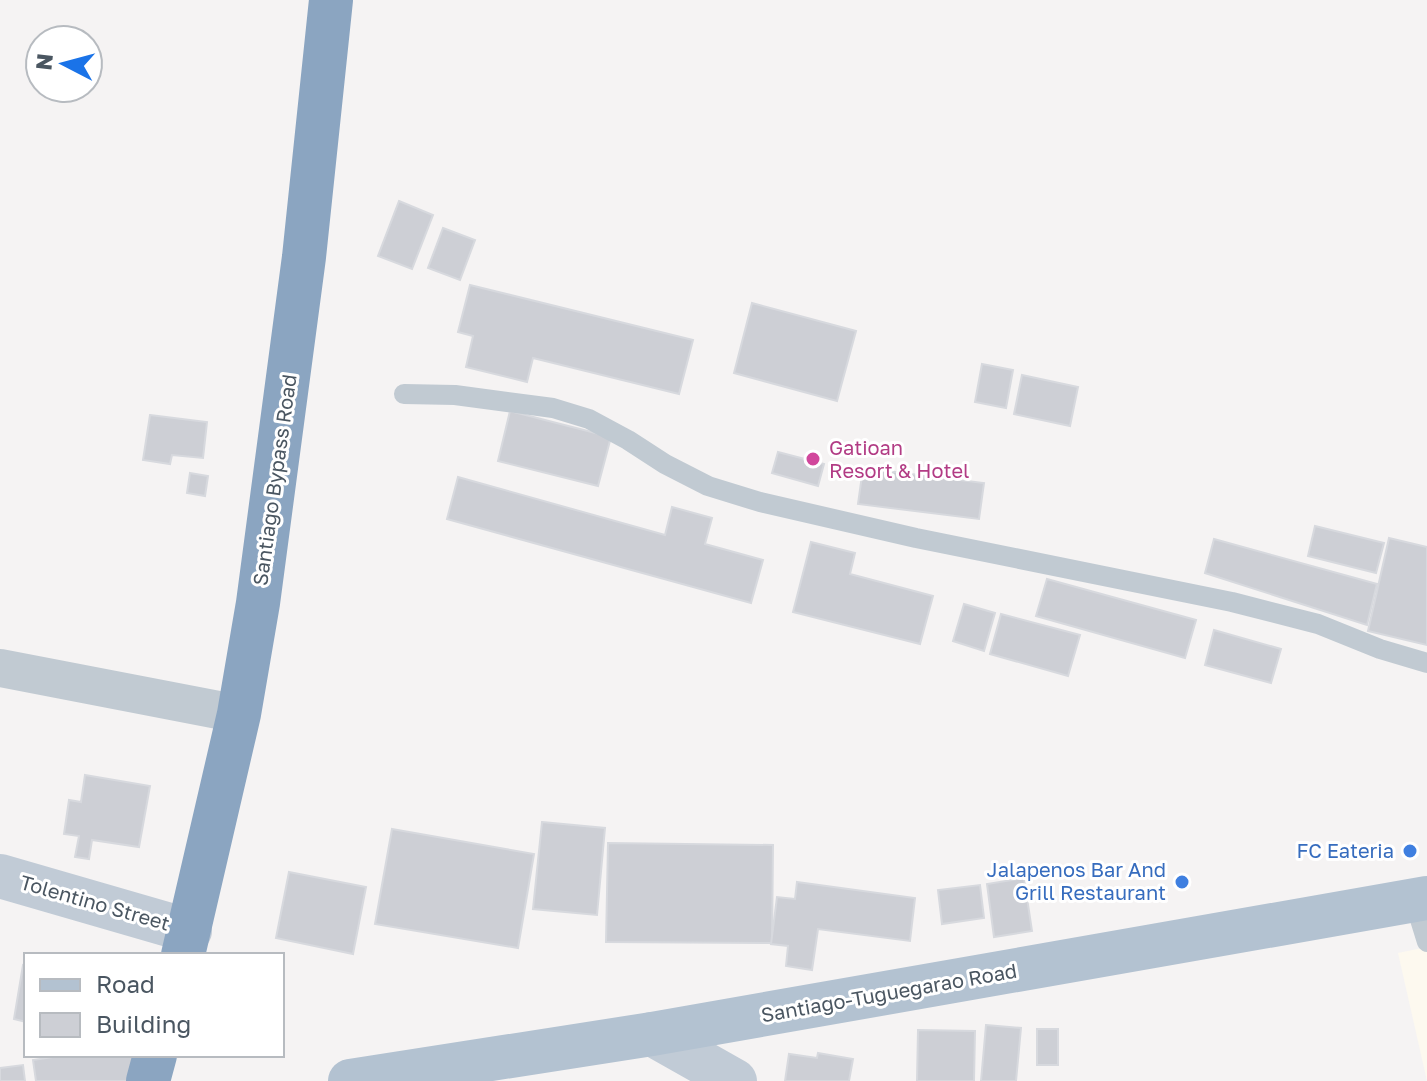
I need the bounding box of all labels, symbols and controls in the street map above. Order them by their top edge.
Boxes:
north arrow [24,24,104,104]
text: N [29,52,58,72]
street label: Santiago Bypass Road [247,373,301,587]
place label: Gatioan Resort & Hotel [829,435,969,482]
marker: Gatioan Resort & Hotel [804,450,822,468]
place label: FC Eateria [1296,838,1394,862]
marker: FC Eateria [1401,842,1419,860]
place label: Jalapenos Bar And Grill Restaurant [987,857,1166,904]
street label: Tolentino Street [18,869,173,935]
marker: Jalapenos Bar And Grill Restaurant [1173,873,1191,891]
legend [24,953,284,1057]
street label: Santiago-Tuguegarao Road [759,958,1019,1026]
text: Road [96,969,155,998]
text: Building [96,1009,191,1038]

